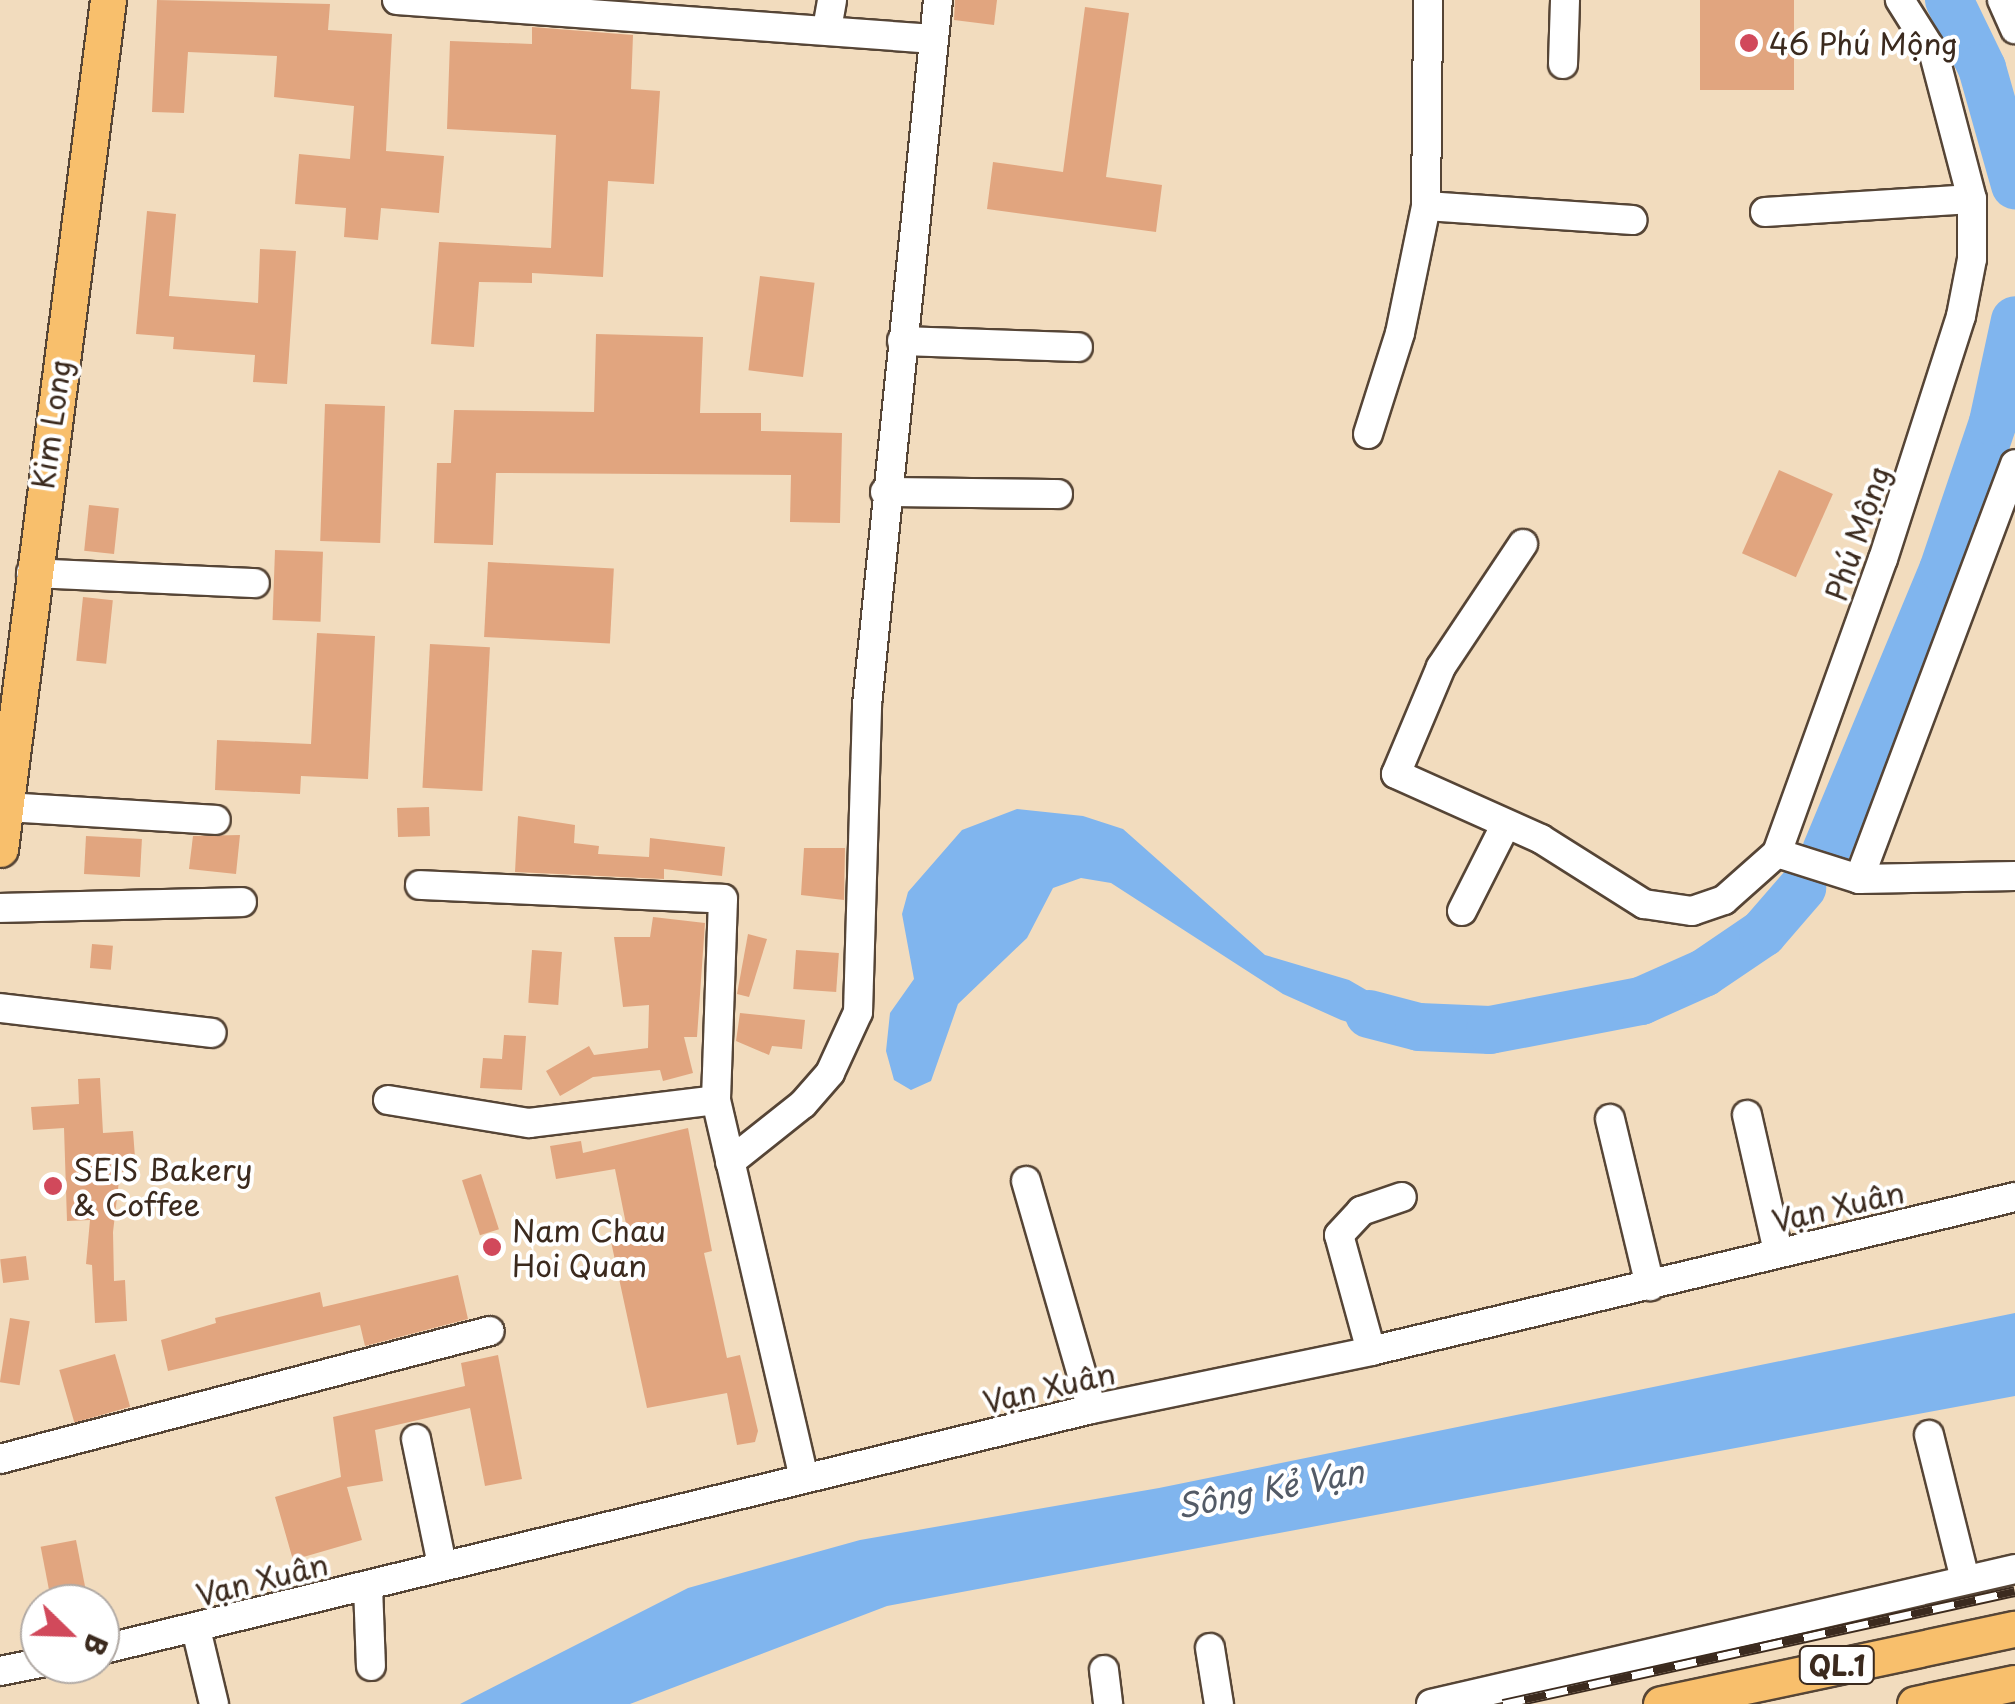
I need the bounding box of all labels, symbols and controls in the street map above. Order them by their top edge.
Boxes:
place label: 46 Phú Mộng [1769,25,1961,61]
marker: 46 Phú Mộng [1738,32,1760,54]
street label: Kim Long [24,355,78,493]
street label: Phú Mộng [1817,460,1897,606]
place label: SEIS Bakery & Coffee [73,1151,255,1222]
street label: Vạn Xuân [1768,1173,1908,1239]
marker: SEIS Bakery & Coffee [42,1175,64,1197]
place label: Nam Chau Hoi Quan [512,1212,667,1282]
marker: Nam Chau Hoi Quan [481,1236,503,1258]
street label: Vạn Xuân [979,1354,1119,1420]
water label: Sông Kẻ Vạn [1172,1451,1368,1525]
street label: Vạn Xuân [192,1545,332,1613]
north arrow [20,1584,120,1684]
text: B [73,1628,120,1662]
road number: QL.1 [1797,1642,1877,1688]

